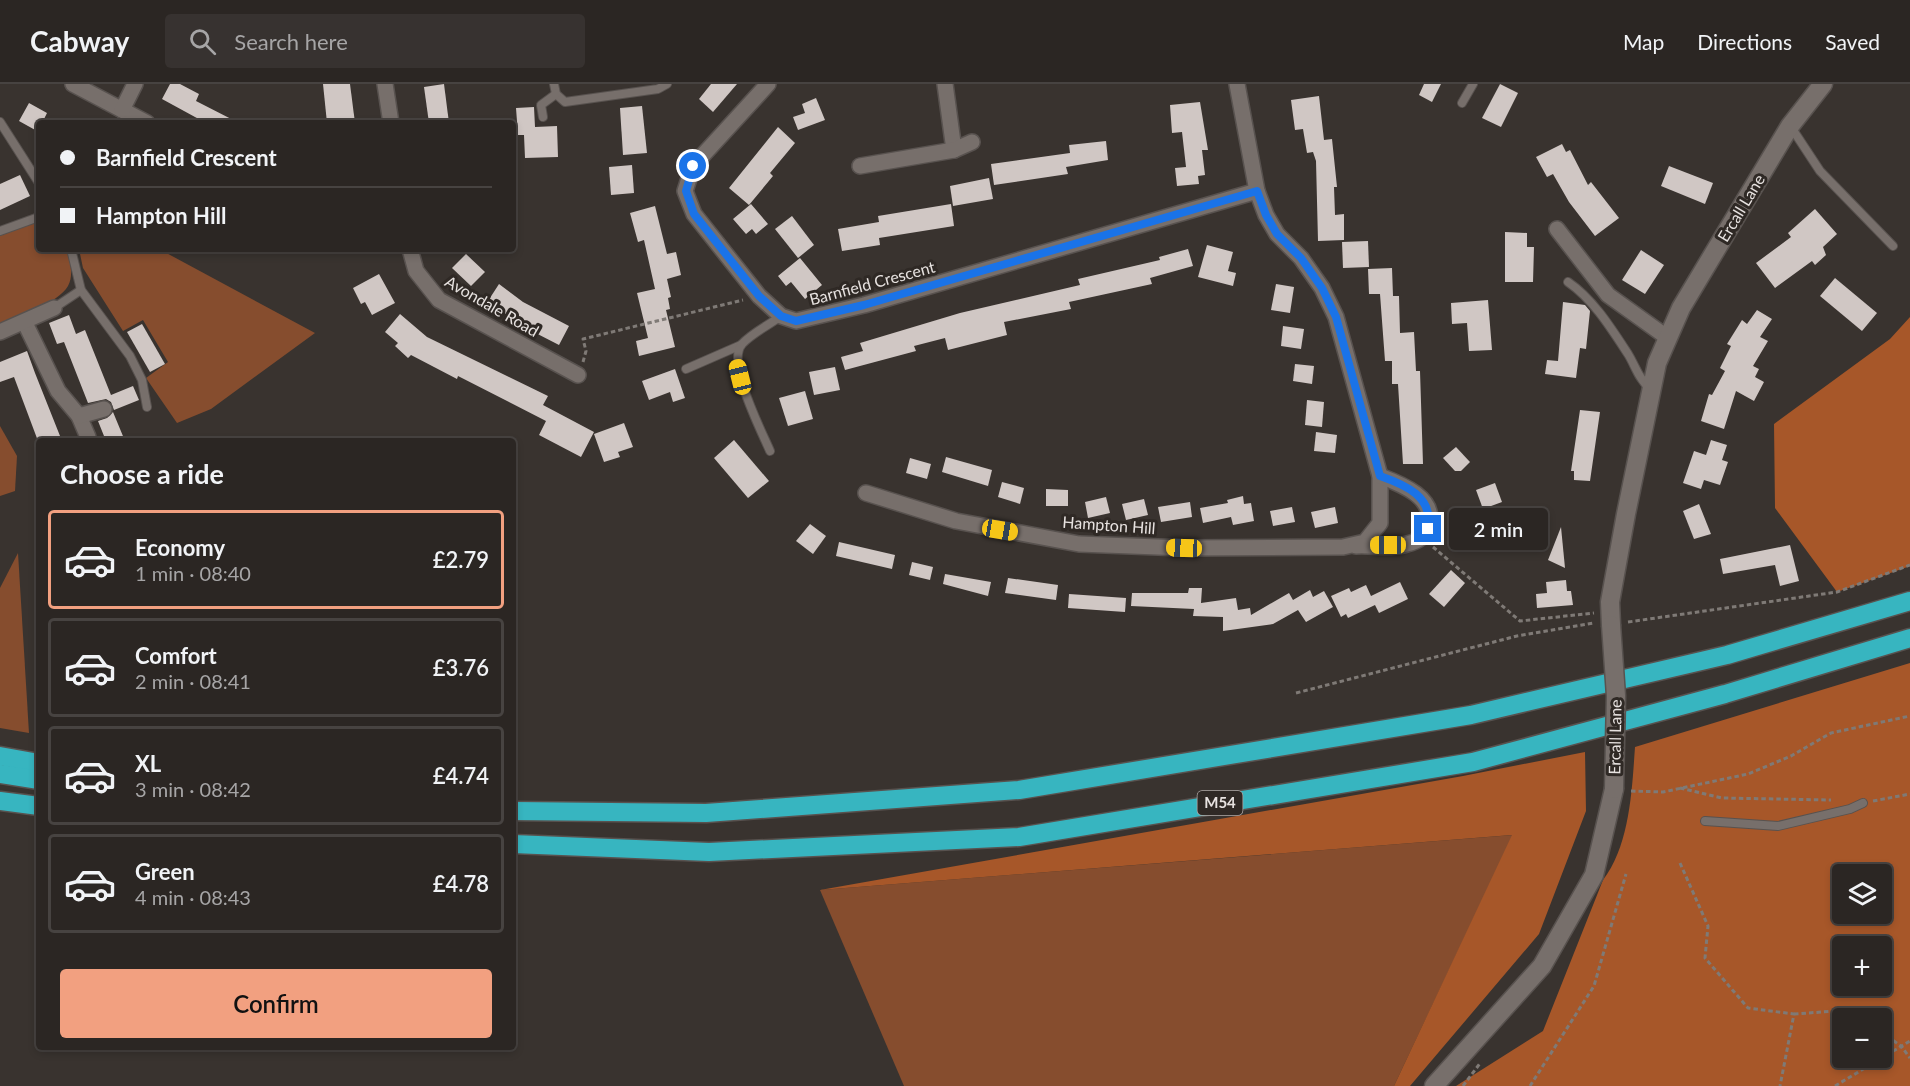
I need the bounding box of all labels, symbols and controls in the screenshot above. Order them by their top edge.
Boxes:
search box [165,14,585,68]
text: Cabway [30,24,129,58]
icon: search [186,25,219,58]
text: Search here [234,28,348,55]
text: Map [1623,29,1664,54]
text: Directions [1697,29,1792,54]
text: Saved [1825,29,1880,54]
text: Barnfield Crescent [96,144,277,171]
route start [679,152,706,179]
street label: Ercall Lane [1713,171,1768,245]
text: Hampton Hill [96,202,226,229]
street label: Barnfield Crescent [807,257,937,308]
street label: Avondale Road [442,271,542,340]
car [727,357,753,397]
text: Choose a ride [60,457,224,490]
callout: 2 min [1449,508,1548,550]
street label: Hampton Hill [1062,512,1156,537]
route end [1414,515,1441,542]
text: 2 min [1474,517,1523,541]
car [981,518,1019,542]
icon: car [63,533,117,587]
text: Economy [135,534,225,561]
car [1370,536,1406,554]
car [1166,538,1202,558]
text: £2.79 [433,546,489,573]
text: 1 min · 08:40 [135,561,251,585]
icon: car [63,641,117,695]
text: Comfort [135,642,217,669]
text: £3.76 [433,654,489,681]
text: 2 min · 08:41 [135,669,251,693]
street label: Ercall Lane [1604,699,1625,775]
icon: car [63,749,117,803]
text: XL [135,750,161,777]
text: £4.74 [433,762,489,789]
text: 3 min · 08:42 [135,777,251,801]
road number: M54 [1198,791,1242,815]
icon: car [63,857,117,911]
text: Green [135,858,195,885]
map controls [1832,864,1892,1068]
button: layers [1832,864,1892,924]
text: £4.78 [433,870,489,897]
text: 4 min · 08:43 [135,885,251,909]
button: + [1832,936,1892,996]
button: Confirm [60,969,492,1038]
button: − [1832,1008,1892,1068]

